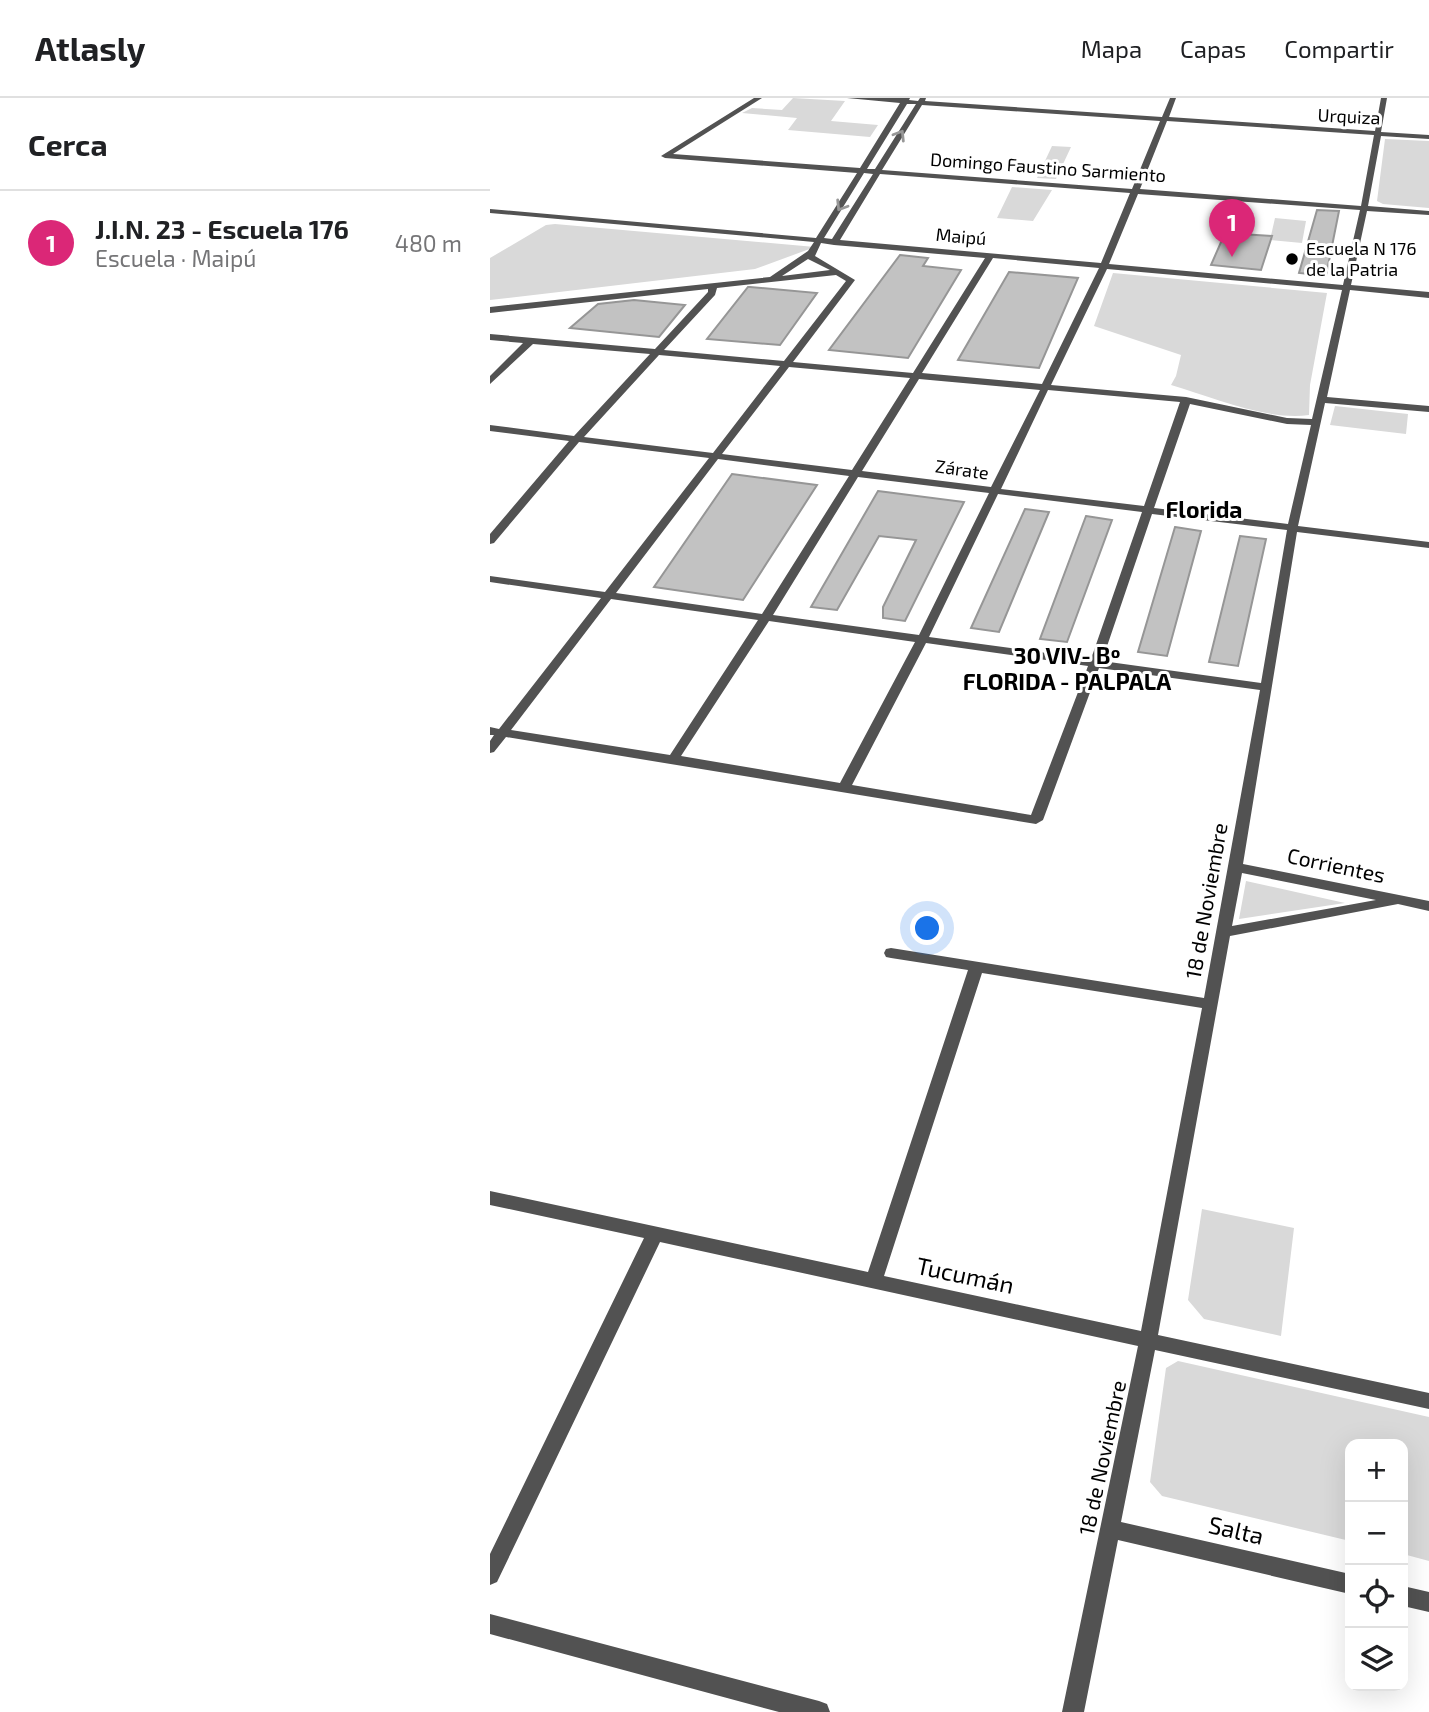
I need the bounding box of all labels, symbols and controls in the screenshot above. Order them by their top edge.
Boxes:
text: Atlasly [35,28,145,68]
text: Mapa [1081,34,1142,63]
text: Capas [1180,34,1246,63]
text: Compartir [1284,34,1394,63]
street label: Urquiza [1317,103,1381,129]
text: Cerca [28,126,108,162]
one-way arrow [892,129,905,142]
street label: Domingo Faustino Sarmiento [929,148,1167,186]
one-way arrow [836,198,849,211]
pin: 1 [1209,199,1255,257]
text: J.I.N. 23 - Escuela 176 [95,213,349,244]
street label: Maipú [935,223,987,249]
text: 1 [46,229,56,257]
text: 480 m [395,229,462,257]
place label: Escuela N 176 de la Patria [1306,237,1417,280]
text: Escuela · Maipú [95,244,256,272]
marker: Escuela N 176 de la Patria [1284,251,1300,267]
street label: Zárate [934,454,990,484]
district label: Florida [1166,495,1242,523]
district label: 30 VIV- Bº FLORIDA - PALPALA [963,641,1171,695]
street label: 18 de Noviembre [1180,821,1232,981]
street label: Corrientes [1285,842,1388,887]
your location [910,911,944,945]
street label: Tucumán [914,1250,1017,1299]
street label: 18 de Noviembre [1073,1378,1130,1537]
map controls [1345,1439,1408,1691]
button: + [1345,1439,1408,1502]
button: − [1345,1502,1408,1565]
street label: Salta [1206,1509,1267,1550]
button: locate [1345,1565,1408,1628]
button: layers [1345,1628,1408,1691]

